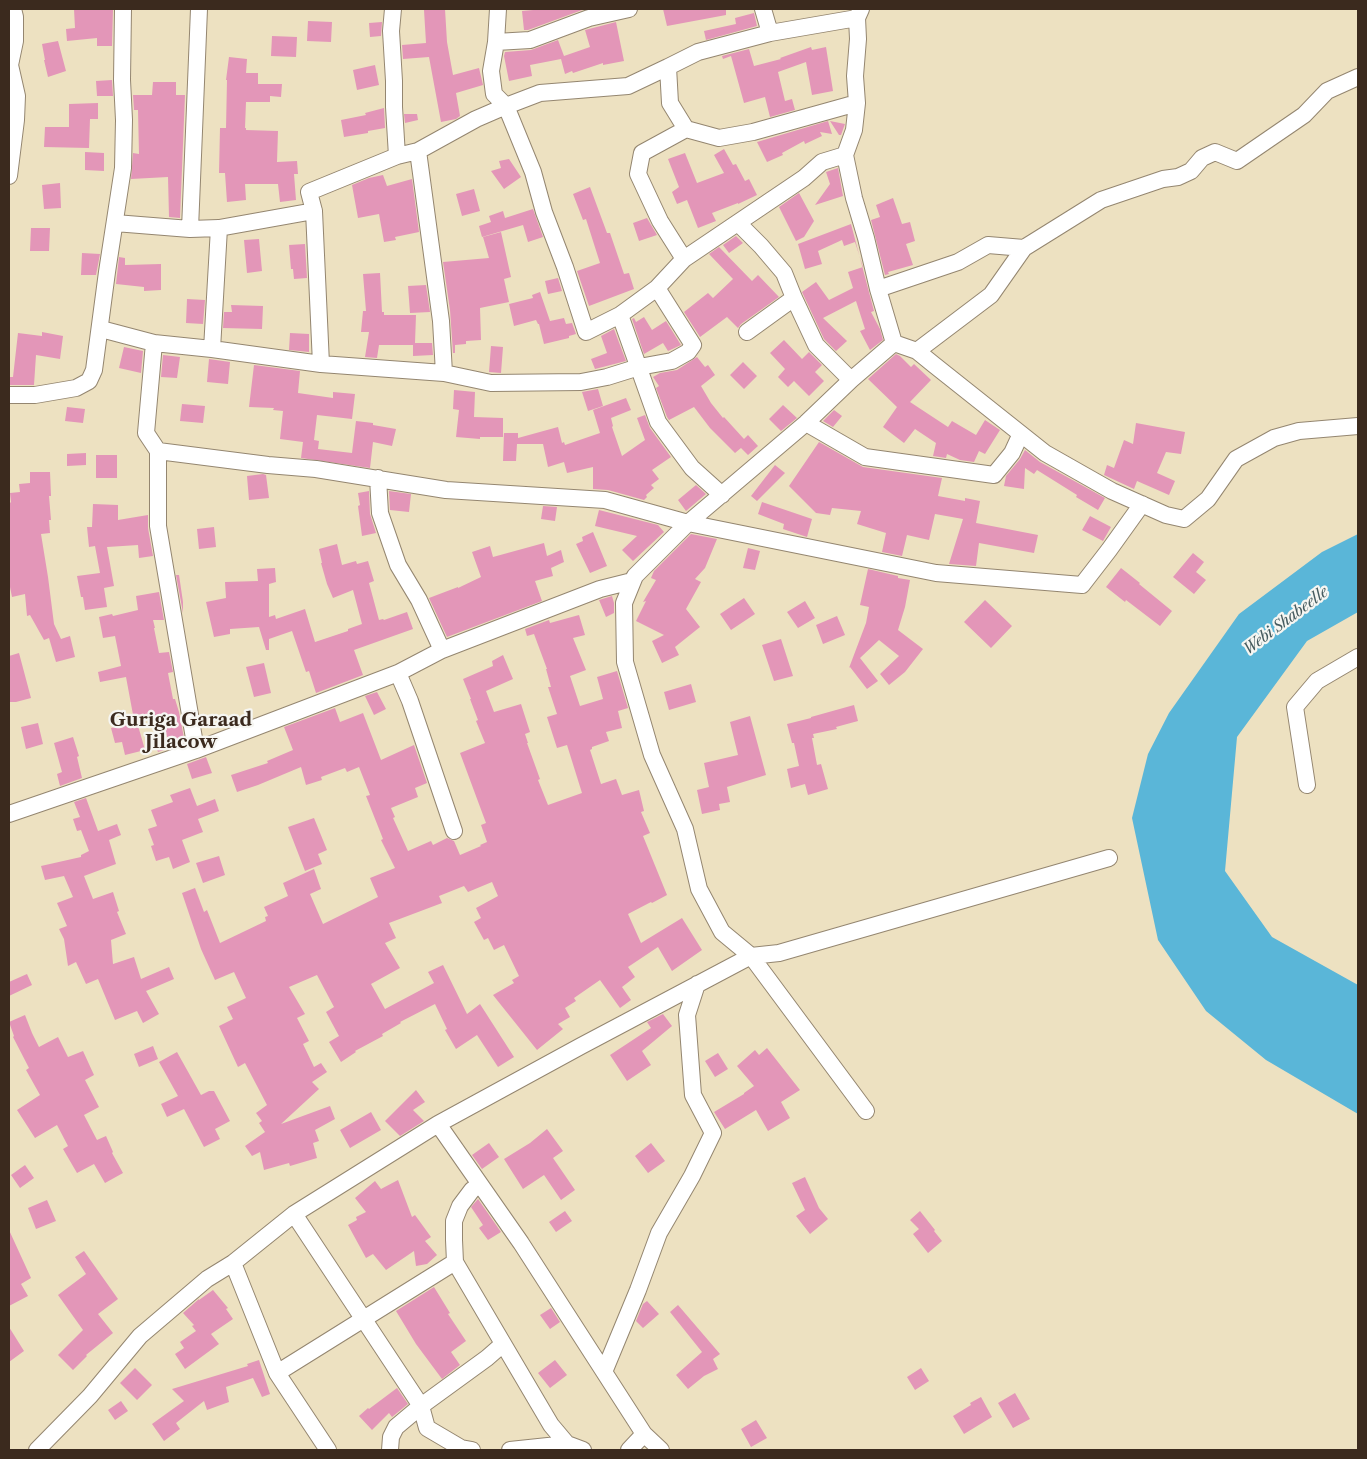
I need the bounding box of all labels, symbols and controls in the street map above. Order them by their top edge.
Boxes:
water label: Webi Shabeelle [1240,583,1332,659]
district label: Guriga Garaad Jilacow [110,710,252,754]

